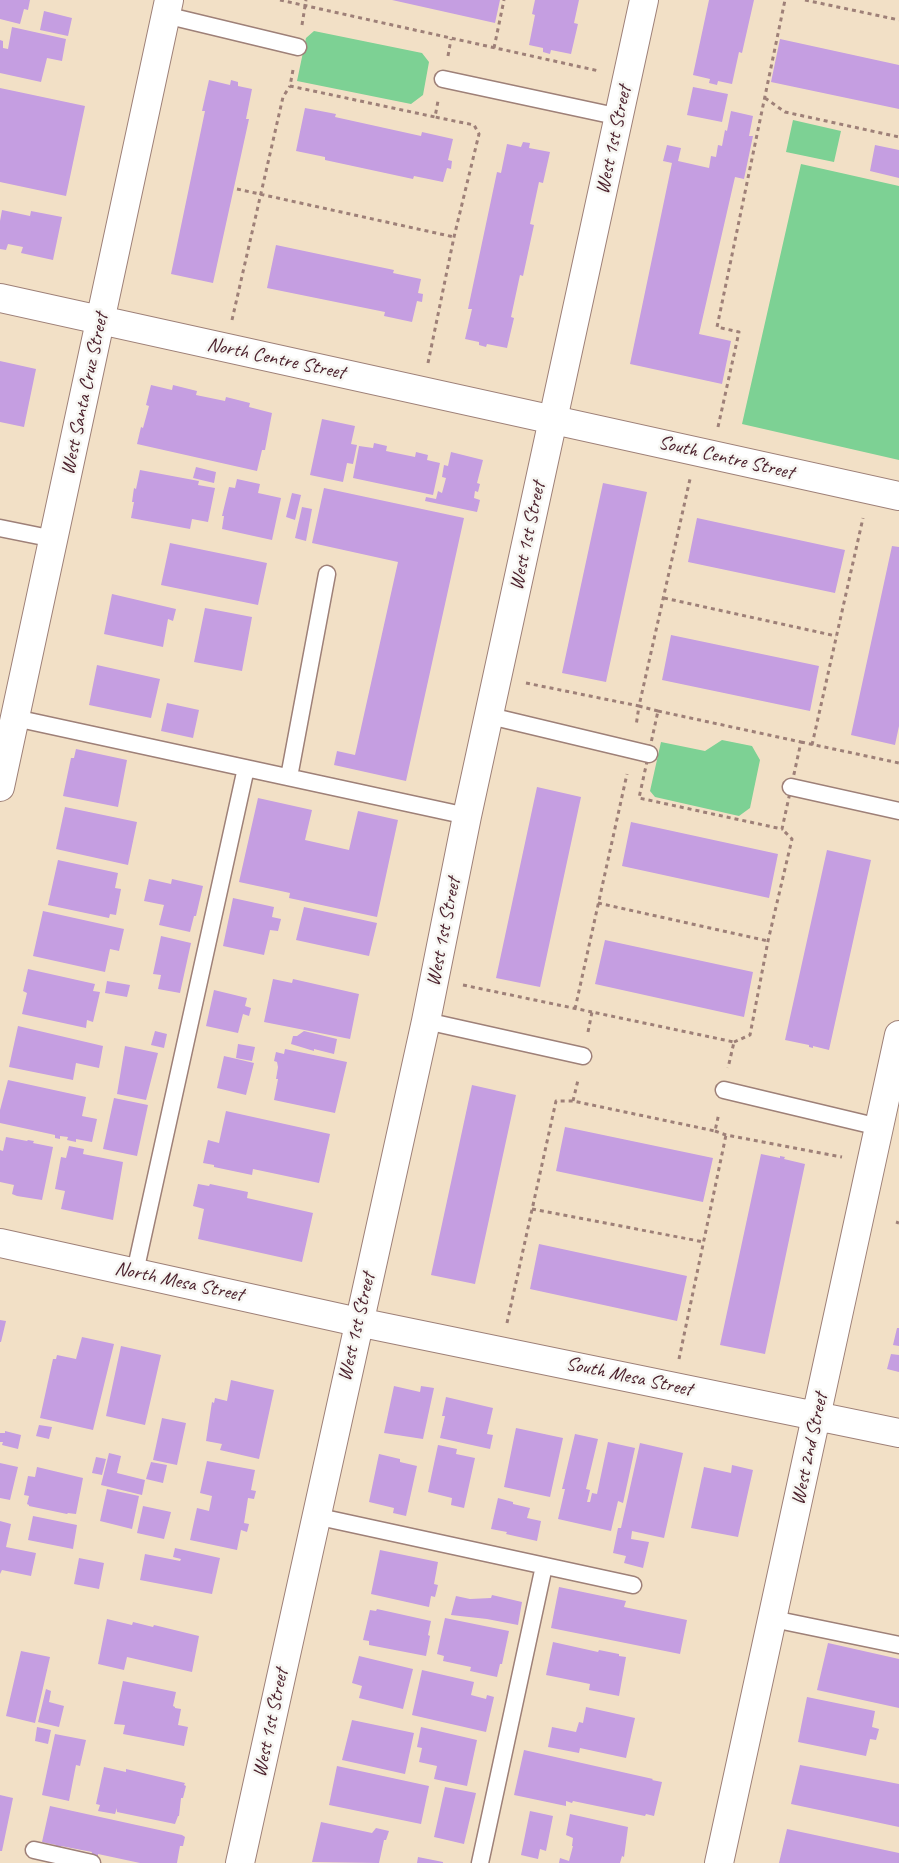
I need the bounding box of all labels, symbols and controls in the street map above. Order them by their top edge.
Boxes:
street label: West 1st Street [591,84,637,196]
street label: West Santa Cruz Street [56,311,114,477]
street label: North Centre Street [205,333,347,385]
street label: South Centre Street [656,431,796,485]
street label: West 1st Street [505,480,551,592]
street label: West 1st Street [422,876,466,988]
street label: North Mesa Street [112,1257,246,1307]
street label: West 1st Street [333,1271,381,1383]
street label: South Mesa Street [564,1352,694,1402]
street label: West 2nd Street [786,1391,834,1507]
street label: West 1st Street [248,1667,294,1779]

